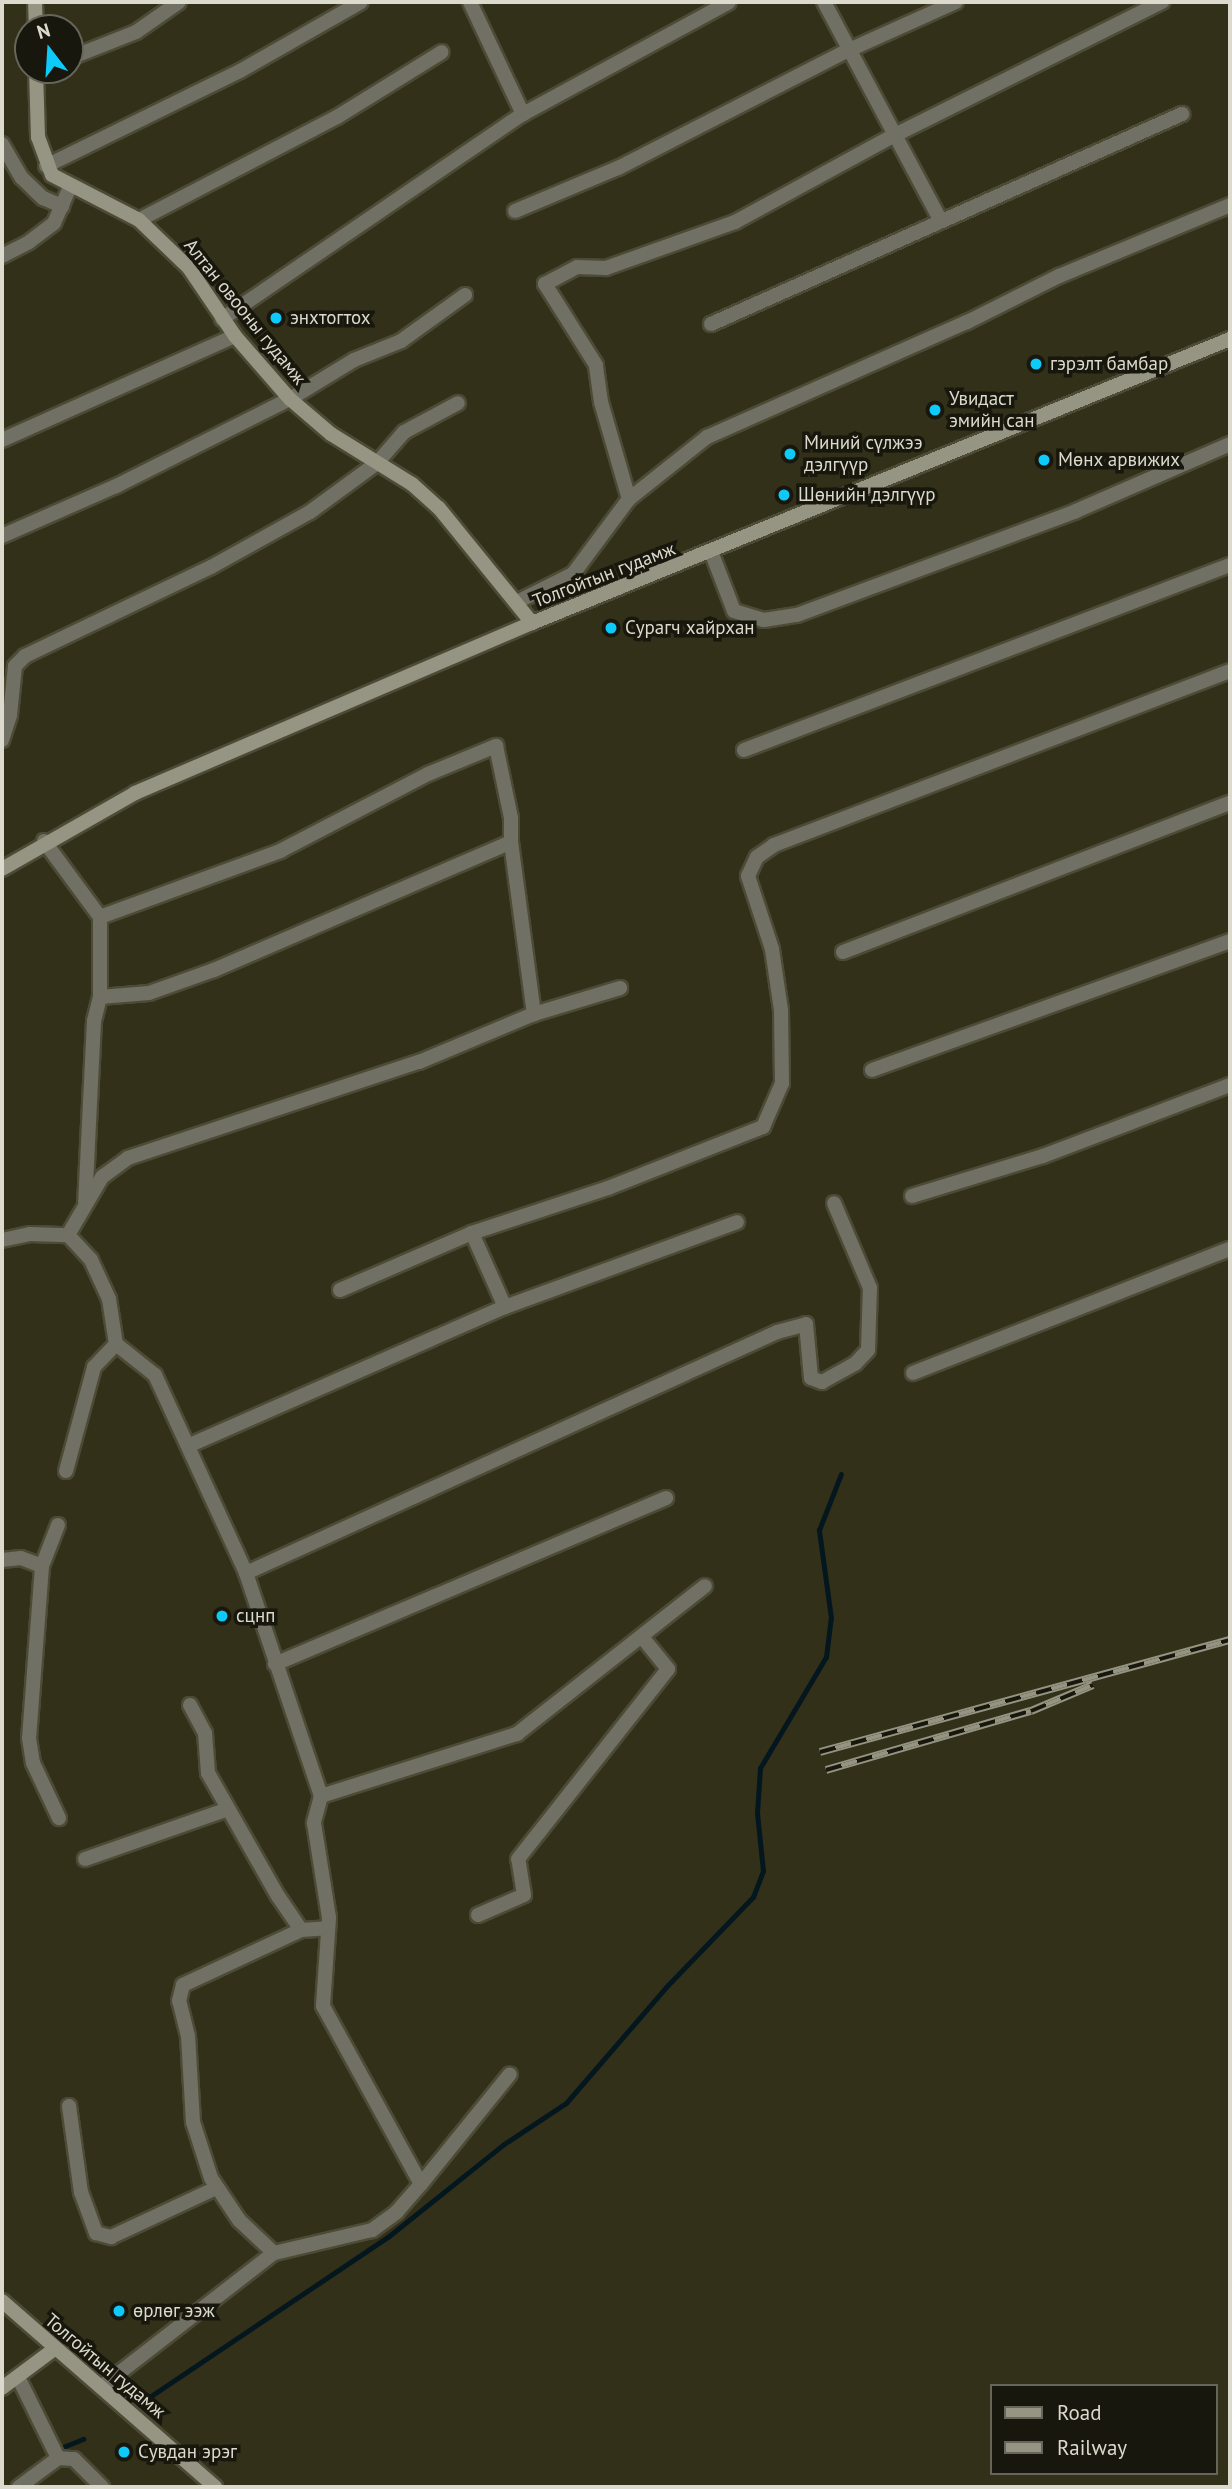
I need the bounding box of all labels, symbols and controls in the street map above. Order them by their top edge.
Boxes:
north arrow [14,14,84,84]
text: N [34,18,53,44]
street label: Алтан овооны гудамж [179,235,311,389]
place label: энхтогтох [290,307,371,329]
marker: энхтогтох [268,310,284,326]
place label: гэрэлт бамбар [1050,353,1169,375]
marker: гэрэлт бамбар [1028,356,1044,372]
place label: Увидаст эмийн сан [949,388,1034,432]
marker: Увидаст эмийн сан [927,402,943,418]
place label: Миний сүлжээ дэлгүүр [804,432,922,476]
marker: Миний сүлжээ дэлгүүр [782,446,798,462]
place label: Мөнх арвижих [1058,449,1181,471]
marker: Мөнх арвижих [1036,452,1052,468]
place label: Шөнийн дэлгүүр [798,484,936,506]
marker: Шөнийн дэлгүүр [776,487,792,503]
street label: Толгойтын гудамж [530,537,678,613]
place label: Сурагч хайрхан [625,617,755,639]
marker: Сурагч хайрхан [603,620,619,636]
place label: сцнп [236,1605,275,1627]
marker: сцнп [214,1608,230,1624]
place label: өрлөг ээж [133,2300,215,2322]
marker: өрлөг ээж [111,2303,127,2319]
street label: Толгойтын гудамж [40,2309,170,2423]
legend [990,2384,1218,2475]
text: Road [1057,2399,1101,2426]
text: Railway [1057,2434,1127,2461]
place label: Сувдан эрэг [138,2441,237,2463]
marker: Сувдан эрэг [116,2444,132,2460]

